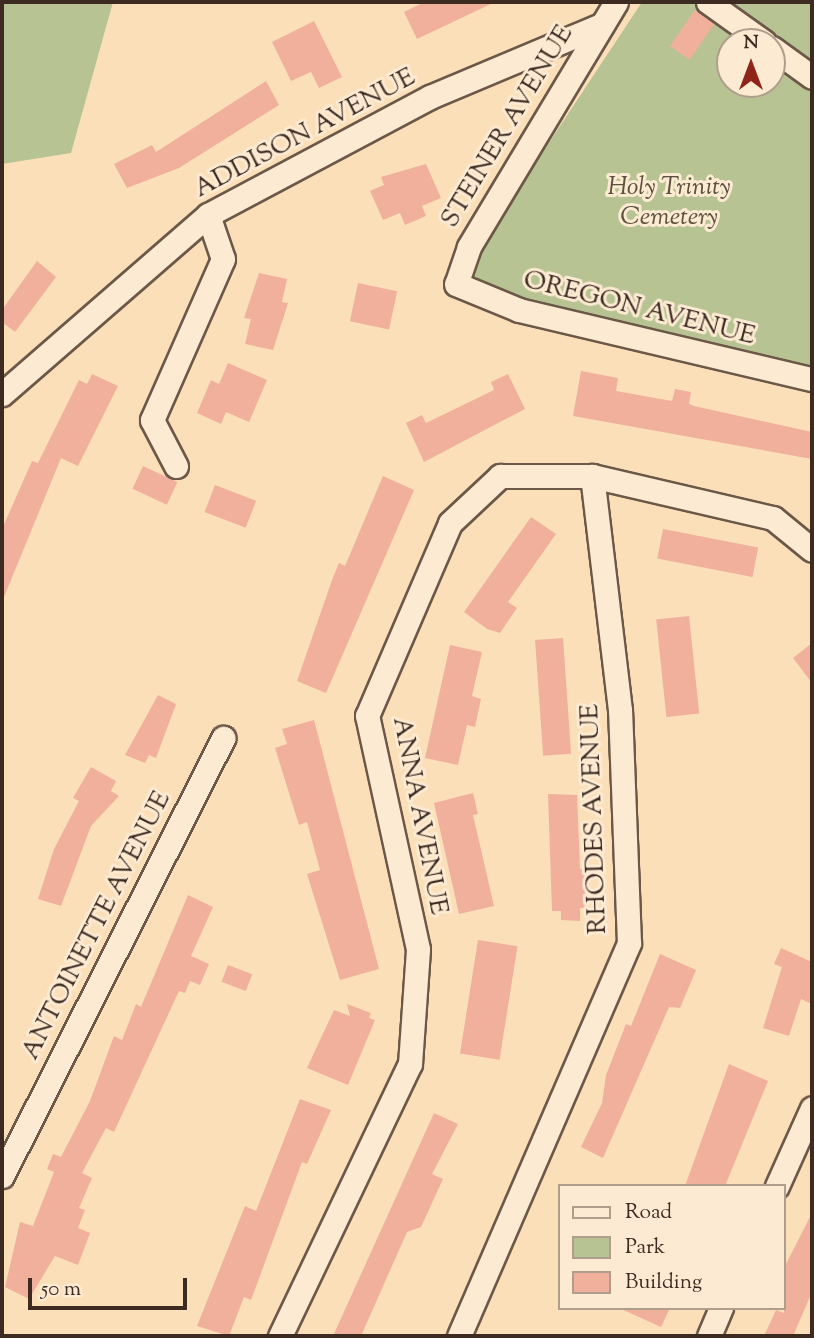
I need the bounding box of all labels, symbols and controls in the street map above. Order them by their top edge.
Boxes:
street label: STEINER AVENUE [435,20,581,234]
north arrow [716,28,786,98]
text: N [743,30,759,57]
street label: ADDISON AVENUE [189,62,421,206]
park label: Holy Trinity Cemetery [607,172,731,234]
street label: OREGON AVENUE [520,265,758,353]
street label: RHODES AVENUE [575,703,615,935]
street label: ANNA AVENUE [385,715,453,917]
street label: ANTOINETTE AVENUE [16,787,178,1065]
legend [558,1184,786,1310]
text: Road [625,1198,672,1228]
text: Park [625,1233,665,1263]
scale bar [32,1264,191,1308]
text: Building [625,1268,702,1298]
text: 50 m [41,1275,81,1305]

